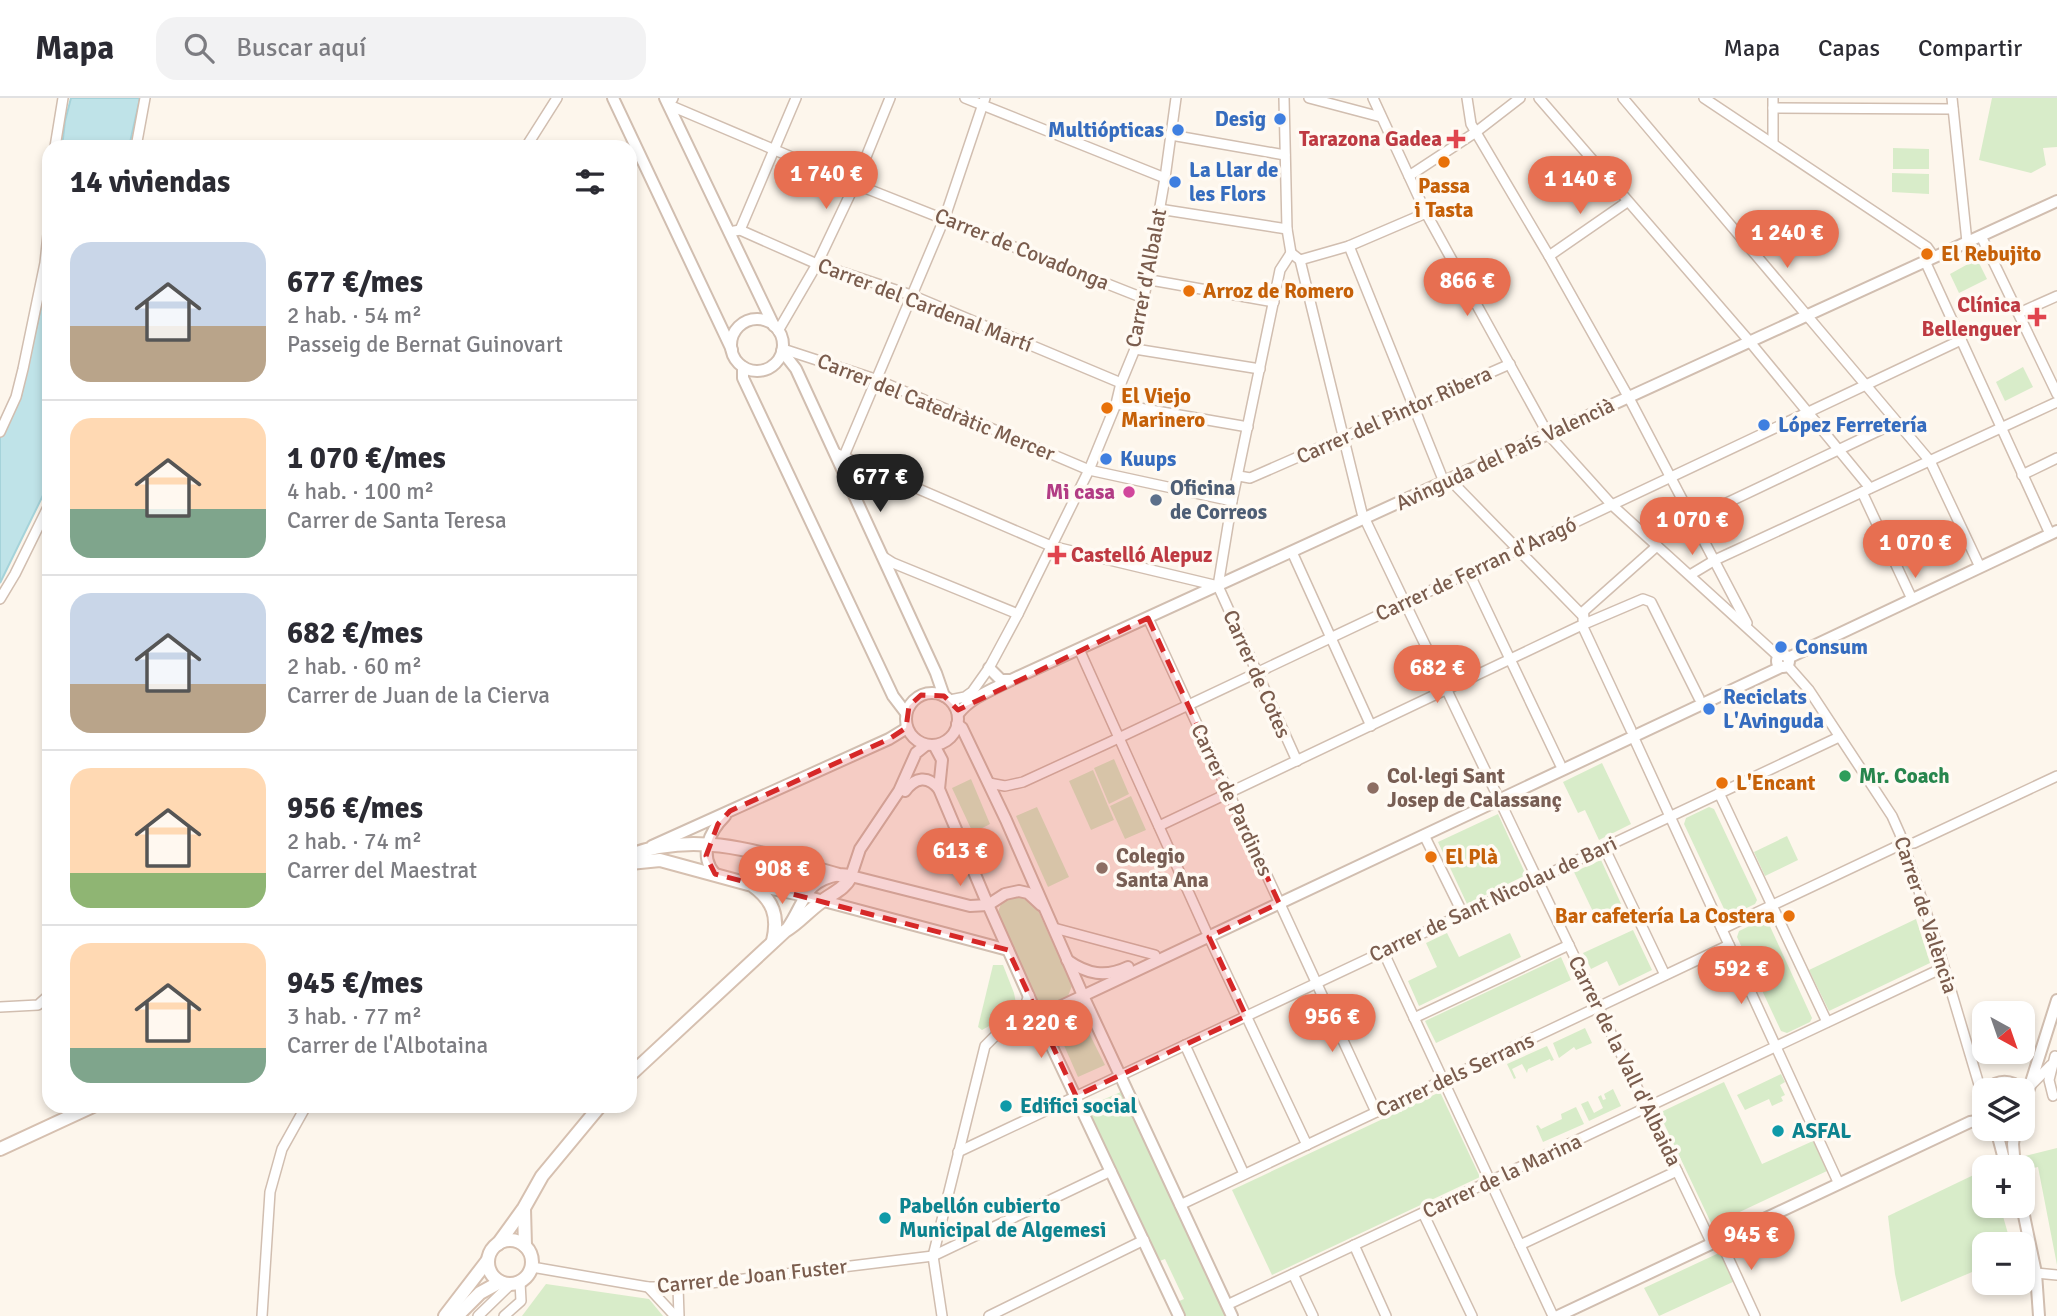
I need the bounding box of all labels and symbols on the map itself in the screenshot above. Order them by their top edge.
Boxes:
place label: Desig [1215,106,1266,132]
marker: Desig [1272,111,1288,127]
place label: Multiópticas [1048,117,1164,143]
marker: Multiópticas [1170,122,1186,138]
place label: Tarazona Gadea [1299,126,1442,152]
marker: Tarazona Gadea [1448,131,1464,147]
pin: 1 740 € [761,152,891,211]
marker: Passa i Tasta [1436,154,1452,170]
pin: 1 140 € [1515,156,1645,216]
place label: La Llar de les Flors [1189,157,1278,207]
place label: Passa i Tasta [1415,173,1474,223]
marker: La Llar de les Flors [1167,174,1183,190]
street label: Carrer de Covadonga [931,202,1113,296]
street label: Carrer d'Albalat [1120,206,1172,350]
pin: 1 240 € [1722,211,1852,270]
place label: El Rebujito [1941,241,2041,267]
marker: El Rebujito [1919,246,1935,262]
street label: Carrer del Cardenal Martí [814,252,1036,358]
pin: 866 € [1418,258,1516,318]
place label: Arroz de Romero [1203,278,1354,304]
marker: Arroz de Romero [1181,283,1197,299]
place label: Clínica Bellenguer [1922,292,2022,342]
marker: Clínica Bellenguer [2027,307,2047,327]
street label: Carrer del Catedràtic Mercer [813,347,1059,467]
street label: Carrer del Pintor Ribera [1292,360,1496,470]
place label: El Viejo Marinero [1121,383,1205,433]
street label: Avinguda del País Valencià [1392,392,1618,516]
marker: El Viejo Marinero [1099,400,1115,416]
place label: López Ferretería [1778,412,1927,438]
marker: López Ferretería [1756,417,1772,433]
place label: Kuups [1120,446,1176,472]
marker: Kuups [1098,451,1114,467]
pin: 677 € [831,454,929,514]
place label: Oficina de Correos [1170,475,1267,525]
place label: Mi casa [1046,479,1115,505]
marker: Mi casa [1121,484,1137,500]
marker: Oficina de Correos [1148,492,1164,508]
pin: 1 070 € [1627,498,1757,557]
street label: Carrer de Ferran d'Aragó [1371,511,1581,627]
pin: 1 070 € [1850,520,1980,580]
place label: Castelló Alepuz [1071,542,1213,568]
marker: Castelló Alepuz [1049,547,1065,563]
street label: Carrer de Cotes [1217,606,1297,742]
place label: Consum [1795,634,1868,660]
marker: Consum [1773,639,1789,655]
pin: 682 € [1388,646,1486,705]
place label: Reciclats L'Avinguda [1723,684,1824,734]
marker: Reciclats L'Avinguda [1701,701,1717,717]
street label: Carrer de Pardines [1185,720,1279,880]
place label: Col·legi Sant Josep de Calassanç [1387,763,1562,813]
place label: Mr. Coach [1859,763,1950,789]
marker: Mr. Coach [1837,768,1853,784]
place label: L'Encant [1736,770,1816,796]
marker: L'Encant [1714,775,1730,791]
marker: Col·legi Sant Josep de Calassanç [1365,780,1381,796]
pin: 613 € [911,828,1009,888]
street label: Carrer de Sant Nicolau de Bari [1365,830,1621,968]
street label: Carrer de València [1888,833,1964,997]
place label: Colegio Santa Ana [1116,843,1209,893]
place label: El Plà [1445,844,1498,870]
pin: 908 € [733,846,831,906]
marker: El Plà [1423,849,1439,865]
marker: Colegio Santa Ana [1094,860,1110,876]
place label: Bar cafetería La Costera [1555,903,1775,929]
marker: Bar cafetería La Costera [1781,908,1797,924]
pin: 592 € [1692,946,1790,1006]
street label: Carrer de la Vall d'Albaida [1563,952,1687,1170]
pin: 956 € [1283,995,1381,1054]
pin: 1 220 € [976,1000,1106,1060]
north arrow [1972,1001,2035,1064]
street label: Carrer dels Serrans [1372,1027,1538,1123]
place label: Edifici social [1020,1093,1138,1119]
marker: Edifici social [998,1098,1014,1114]
place label: ASFAL [1792,1118,1851,1144]
marker: ASFAL [1770,1123,1786,1139]
street label: Carrer de la Marina [1418,1128,1586,1224]
place label: Pabellón cubierto Municipal de Algemesi [899,1193,1106,1243]
marker: Pabellón cubierto Municipal de Algemesi [877,1210,893,1226]
pin: 945 € [1702,1212,1800,1272]
street label: Carrer de Joan Fuster [656,1253,849,1299]

